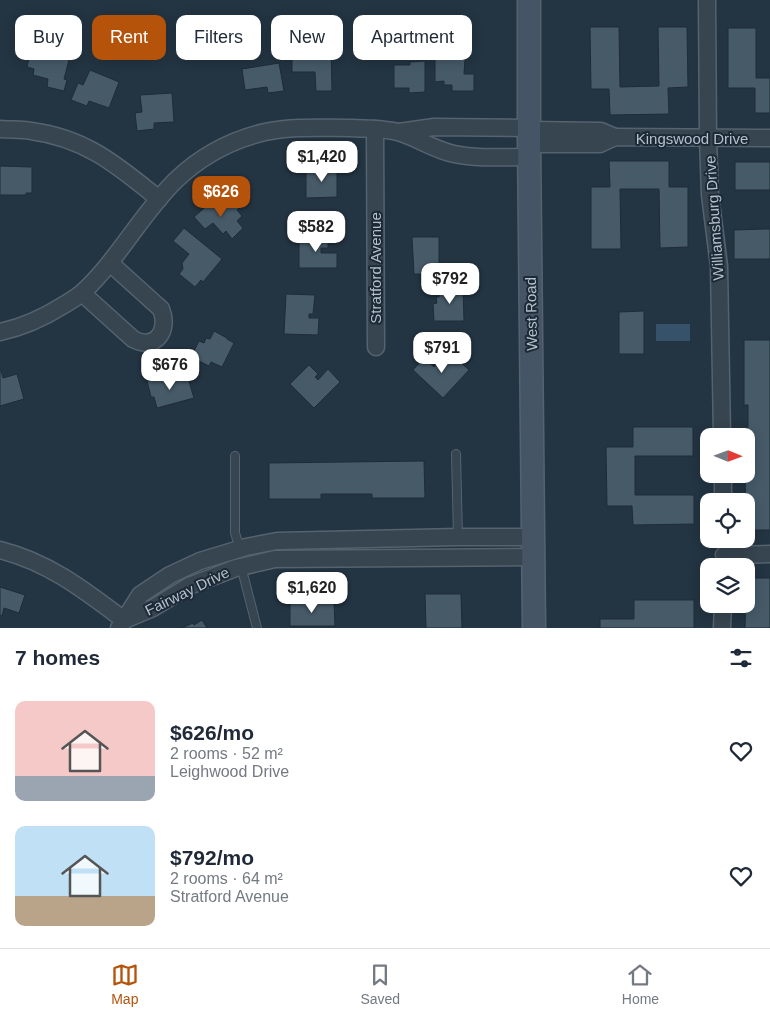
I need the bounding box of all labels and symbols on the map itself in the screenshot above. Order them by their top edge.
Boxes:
street label: Kingswood Drive [636,130,748,147]
pin: $1,420 [281,140,363,183]
street label: Williamsburg Drive [701,155,727,281]
pin: $626 [191,176,251,218]
pin: $582 [286,210,346,253]
street label: Stratford Avenue [367,212,384,324]
pin: $792 [420,262,480,305]
street label: West Road [522,277,540,351]
pin: $791 [412,332,472,374]
pin: $676 [140,348,200,391]
north arrow [700,428,755,482]
street label: Fairway Drive [142,563,232,619]
pin: $1,620 [271,572,353,614]

